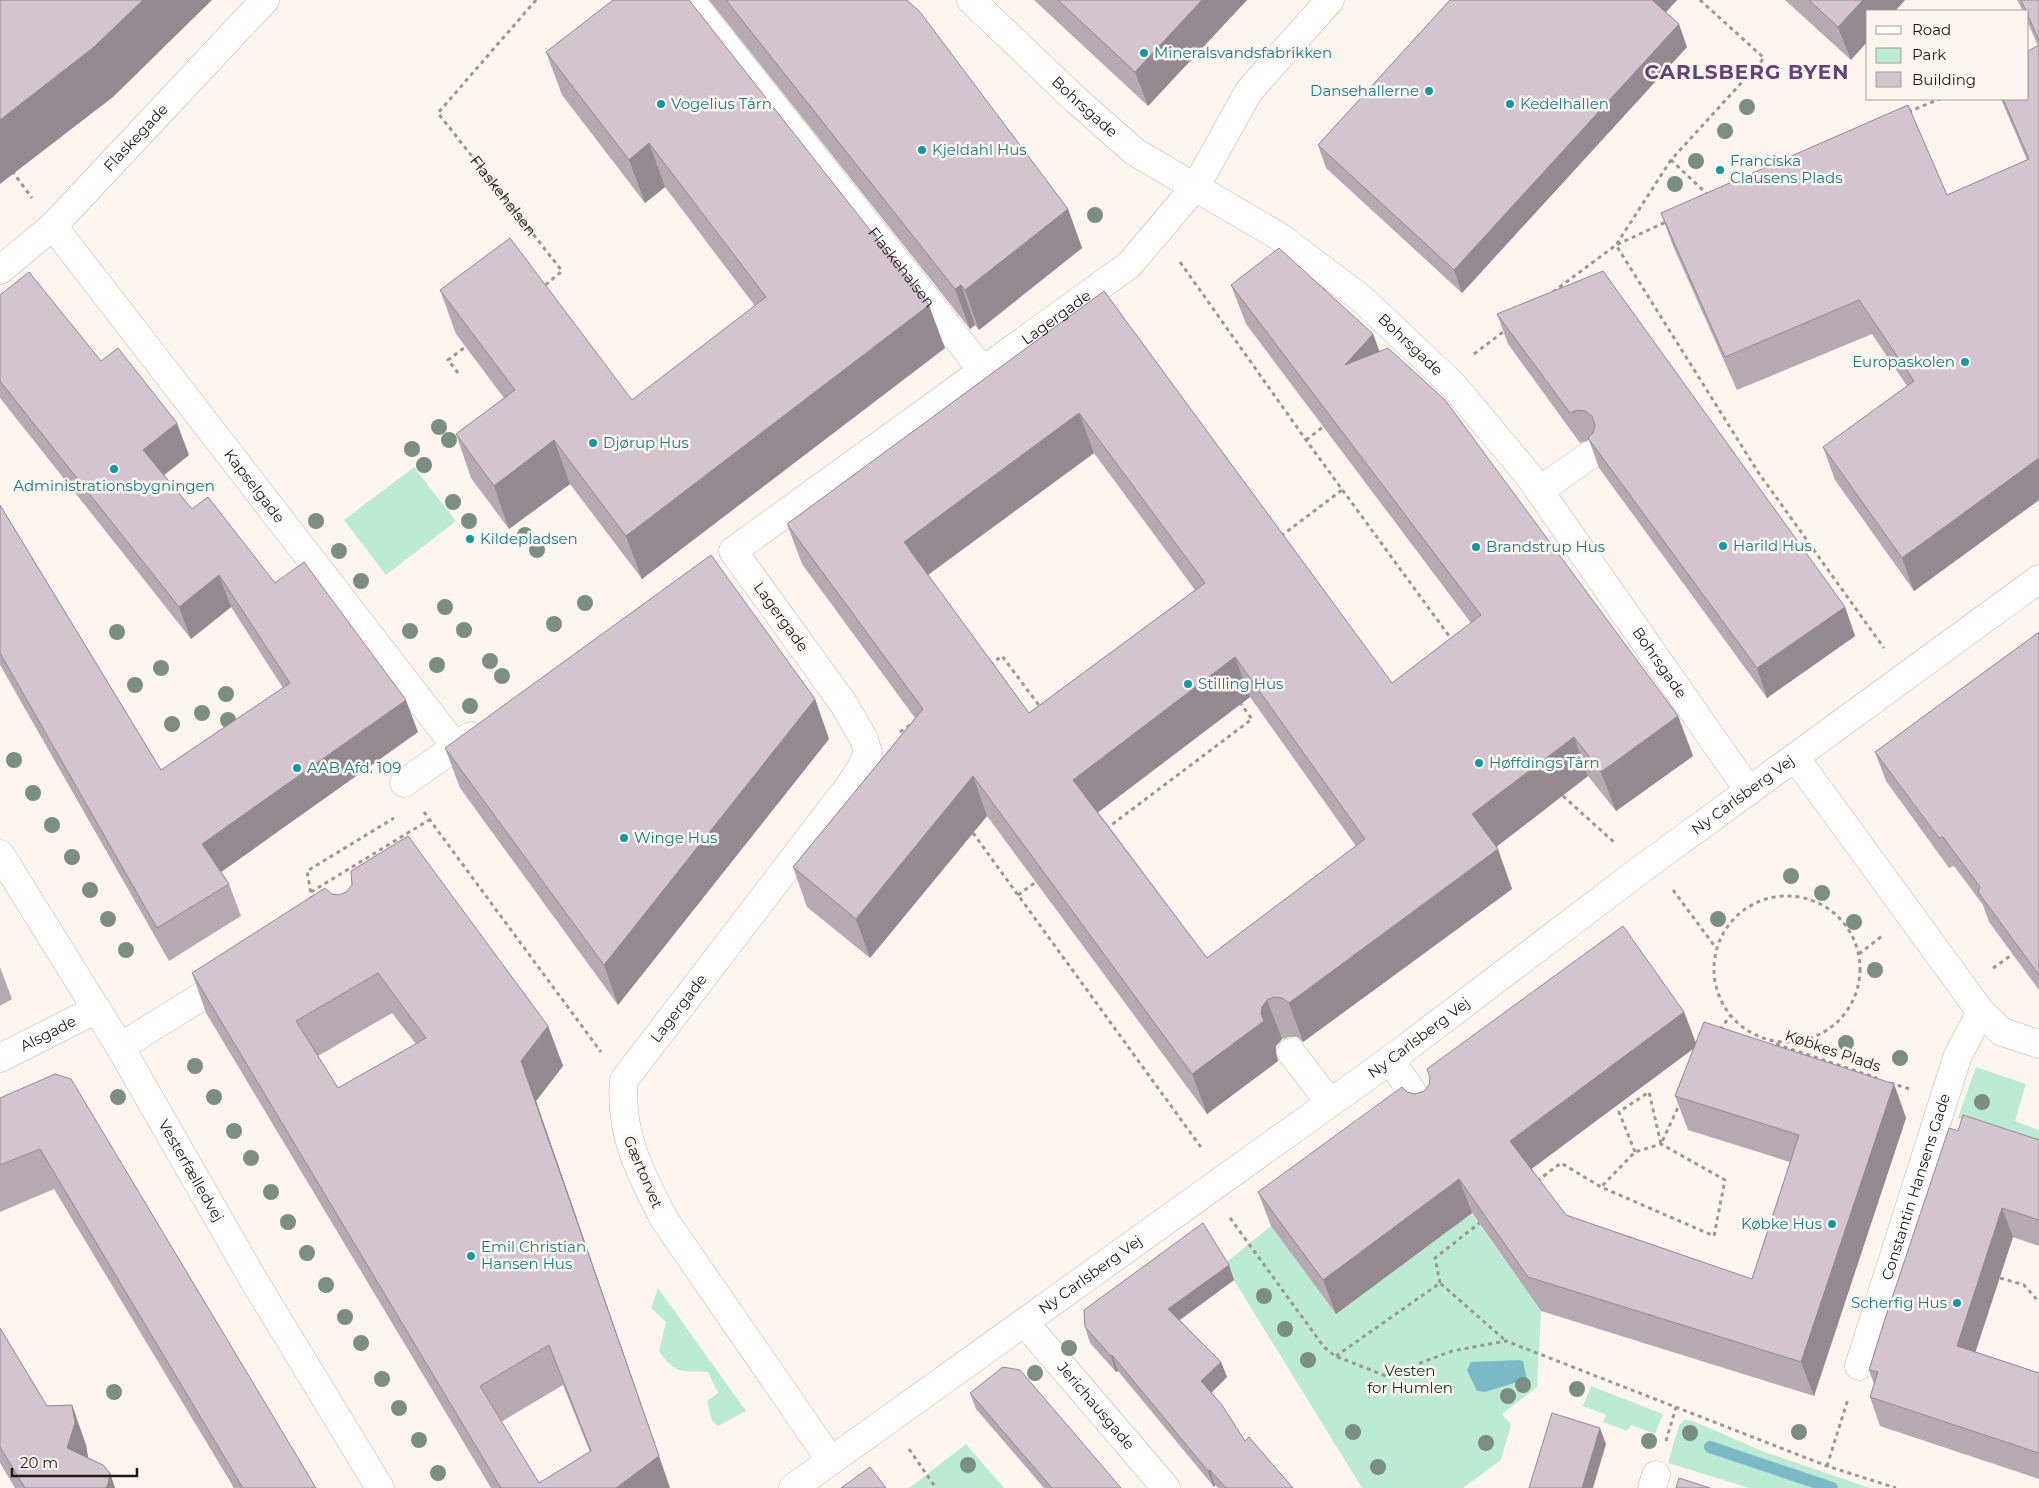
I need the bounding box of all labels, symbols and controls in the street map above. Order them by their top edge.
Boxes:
legend [1866,10,2029,100]
text: Road [1912,20,1951,39]
place label: Mineralsvandsfabrikken [1154,43,1332,62]
text: Park [1912,45,1946,64]
marker: Mineralsvandsfabrikken [1138,47,1150,59]
district label: CARLSBERG BYEN [1645,60,1849,84]
text: Building [1912,70,1976,89]
street label: Bohrsgade [1048,72,1122,141]
place label: Dansehallerne [1310,81,1419,100]
marker: Dansehallerne [1423,85,1435,97]
place label: Vogelius Tårn [671,94,772,113]
place label: Kedelhallen [1520,94,1609,113]
marker: Vogelius Tårn [655,98,667,110]
marker: Kedelhallen [1504,98,1516,110]
street label: Flaskegade [99,100,172,175]
place label: Kjeldahl Hus [932,140,1027,159]
marker: Kjeldahl Hus [916,144,928,156]
place label: Franciska Clausens Plads [1730,151,1843,187]
street label: Flaskehalsen [466,152,541,240]
marker: Franciska Clausens Plads [1714,164,1726,176]
street label: Flaskehalsen [864,223,939,311]
street label: Lagergade [1017,286,1094,349]
street label: Bohrsgade [1374,309,1447,380]
place label: Europaskolen [1852,352,1955,371]
marker: Europaskolen [1959,356,1971,368]
place label: Djørup Hus [603,433,689,452]
marker: Djørup Hus [587,437,599,449]
street label: Kapselgade [220,445,289,527]
marker: Administrationsbygningen [108,463,120,475]
place label: Administrationsbygningen [13,476,215,495]
place label: Kildepladsen [480,529,578,548]
marker: Kildepladsen [464,533,476,545]
place label: Harild Hus [1733,536,1812,555]
place label: Brandstrup Hus [1486,537,1605,556]
marker: Harild Hus [1717,540,1729,552]
marker: Brandstrup Hus [1470,541,1482,553]
street label: Lagergade [750,578,813,655]
street label: Bohrsgade [1628,623,1691,702]
place label: Stilling Hus [1198,674,1283,693]
marker: Stilling Hus [1182,678,1194,690]
street label: Ny Carlsberg Vej [1687,751,1798,839]
place label: Høffdings Tårn [1489,753,1600,772]
marker: Høffdings Tårn [1473,757,1485,769]
place label: AAB Afd. 109 [307,758,401,777]
marker: AAB Afd. 109 [291,762,303,774]
place label: Winge Hus [634,828,717,847]
marker: Winge Hus [618,832,630,844]
street label: Lagergade [646,970,711,1046]
street label: Ny Carlsberg Vej [1364,993,1473,1082]
street label: Alsgade [17,1011,79,1055]
street label: Købkes Plads [1783,1025,1884,1076]
street label: Constantin Hansens Gade [1877,1091,1954,1282]
street label: Vesterfælledvej [155,1116,228,1225]
street label: Gærtorvet [620,1133,667,1211]
place label: Købke Hus [1741,1214,1822,1233]
marker: Købke Hus [1826,1218,1838,1230]
street label: Ny Carlsberg Vej [1035,1231,1146,1318]
place label: Emil Christian Hansen Hus [481,1237,586,1273]
marker: Emil Christian Hansen Hus [465,1250,477,1262]
place label: Scherfig Hus [1851,1293,1947,1312]
marker: Scherfig Hus [1951,1297,1963,1309]
street label: Jerichausgade [1053,1357,1139,1453]
park label: Vesten for Humlen [1367,1361,1453,1397]
scale bar [12,1446,138,1478]
text: 20 m [20,1453,58,1472]

